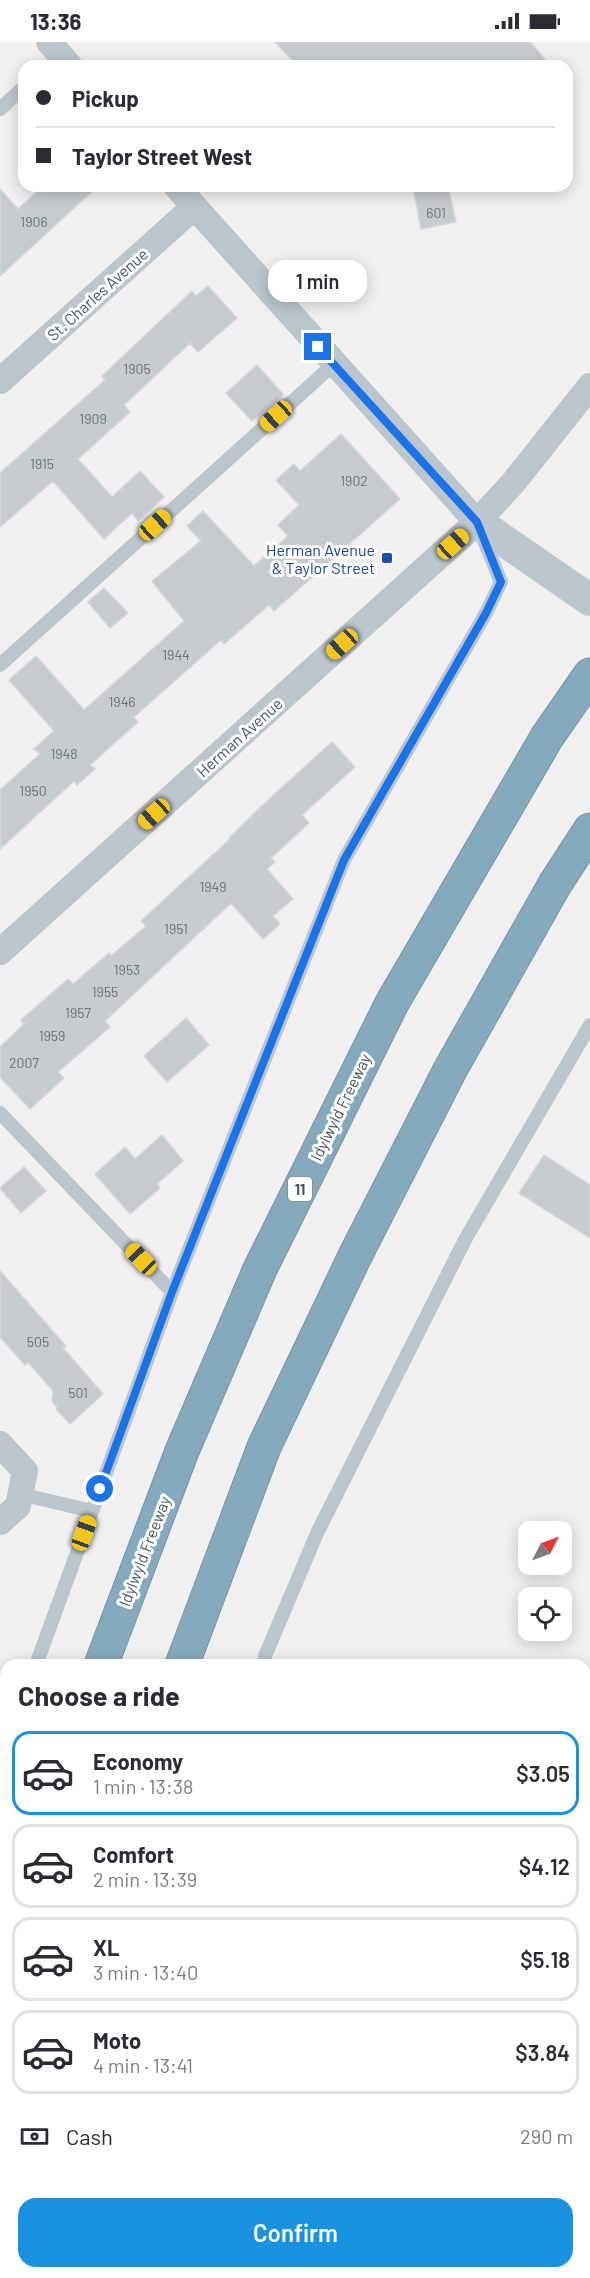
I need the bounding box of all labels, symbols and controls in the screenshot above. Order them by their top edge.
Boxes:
text: 13:36 [30,8,81,34]
text: Pickup [72,85,139,111]
text: Taylor Street West [72,143,252,169]
house number: 601 [426,204,446,221]
house number: 1906 [20,213,48,230]
street label: St. Charles Avenue [43,244,151,344]
callout: 1 min [268,260,368,302]
text: 1 min [296,269,339,293]
route end [304,333,331,360]
house number: 1905 [123,360,151,377]
car [257,397,295,435]
house number: 1909 [79,410,107,427]
house number: 1915 [30,455,54,472]
house number: 1902 [340,472,368,489]
car [136,506,174,544]
car [434,525,472,563]
place label: Herman Avenue & Taylor Street [266,540,375,577]
marker: Herman Avenue & Taylor Street [380,551,394,565]
car [323,625,361,663]
house number: 1944 [162,646,190,663]
house number: 1946 [108,693,136,710]
street label: Herman Avenue [192,694,286,780]
house number: 1948 [50,745,78,762]
house number: 1950 [19,782,47,799]
car [135,795,173,833]
house number: 1949 [199,878,227,895]
house number: 1951 [164,920,188,937]
house number: 1953 [114,961,140,978]
house number: 1955 [92,983,118,1000]
house number: 1957 [65,1004,91,1021]
house number: 1959 [39,1027,65,1044]
street label: Idylwyld Freeway [306,1050,374,1164]
house number: 2007 [9,1054,39,1071]
road number: 11 [288,1177,312,1201]
car [122,1240,160,1278]
house number: 505 [27,1333,49,1350]
house number: 501 [68,1384,88,1401]
route start [86,1475,113,1502]
street label: Idylwyld Freeway [114,1492,174,1609]
car [69,1513,99,1553]
north arrow [518,1521,572,1575]
map controls [518,1521,572,1641]
button: locate [518,1587,572,1641]
text: Choose a ride [18,1679,180,1711]
icon: car [21,1746,75,1800]
text: Economy [93,1748,183,1774]
text: $3.05 [516,1760,570,1786]
text: 1 min · 13:38 [93,1774,193,1798]
icon: car [21,1839,75,1893]
text: Comfort [93,1841,174,1867]
text: $4.12 [519,1853,570,1879]
text: 2 min · 13:39 [93,1867,197,1891]
icon: car [21,1932,75,1986]
text: XL [93,1934,119,1960]
text: $5.18 [520,1946,570,1972]
text: 3 min · 13:40 [93,1960,198,1984]
icon: car [21,2025,75,2079]
text: Moto [93,2027,141,2053]
text: $3.84 [515,2039,570,2065]
text: 4 min · 13:41 [93,2053,193,2077]
icon: cash [18,2120,51,2153]
text: Cash [66,2123,113,2149]
text: 290 m [520,2124,573,2148]
button: Confirm [18,2198,573,2267]

